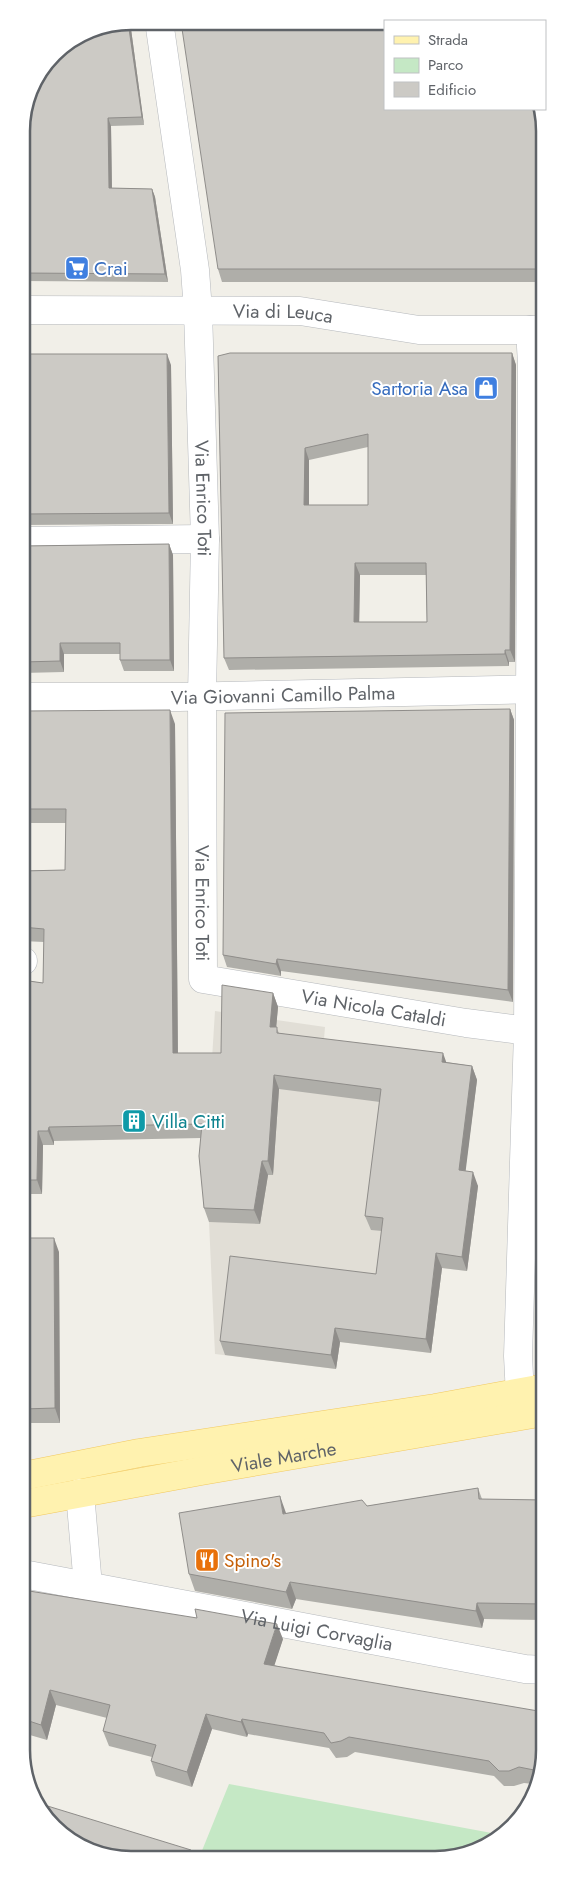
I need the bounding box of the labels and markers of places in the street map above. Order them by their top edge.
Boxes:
supermarket icon: Crai [64,255,90,281]
place label: Crai [94,255,128,282]
place label: Sartoria Asa [371,375,468,402]
shop icon: Sartoria Asa [473,375,499,401]
building icon: Villa Citti [121,1108,147,1134]
place label: Villa Citti [152,1108,225,1135]
restaurant icon: Spino's [194,1547,220,1573]
place label: Spino's [224,1547,281,1574]

